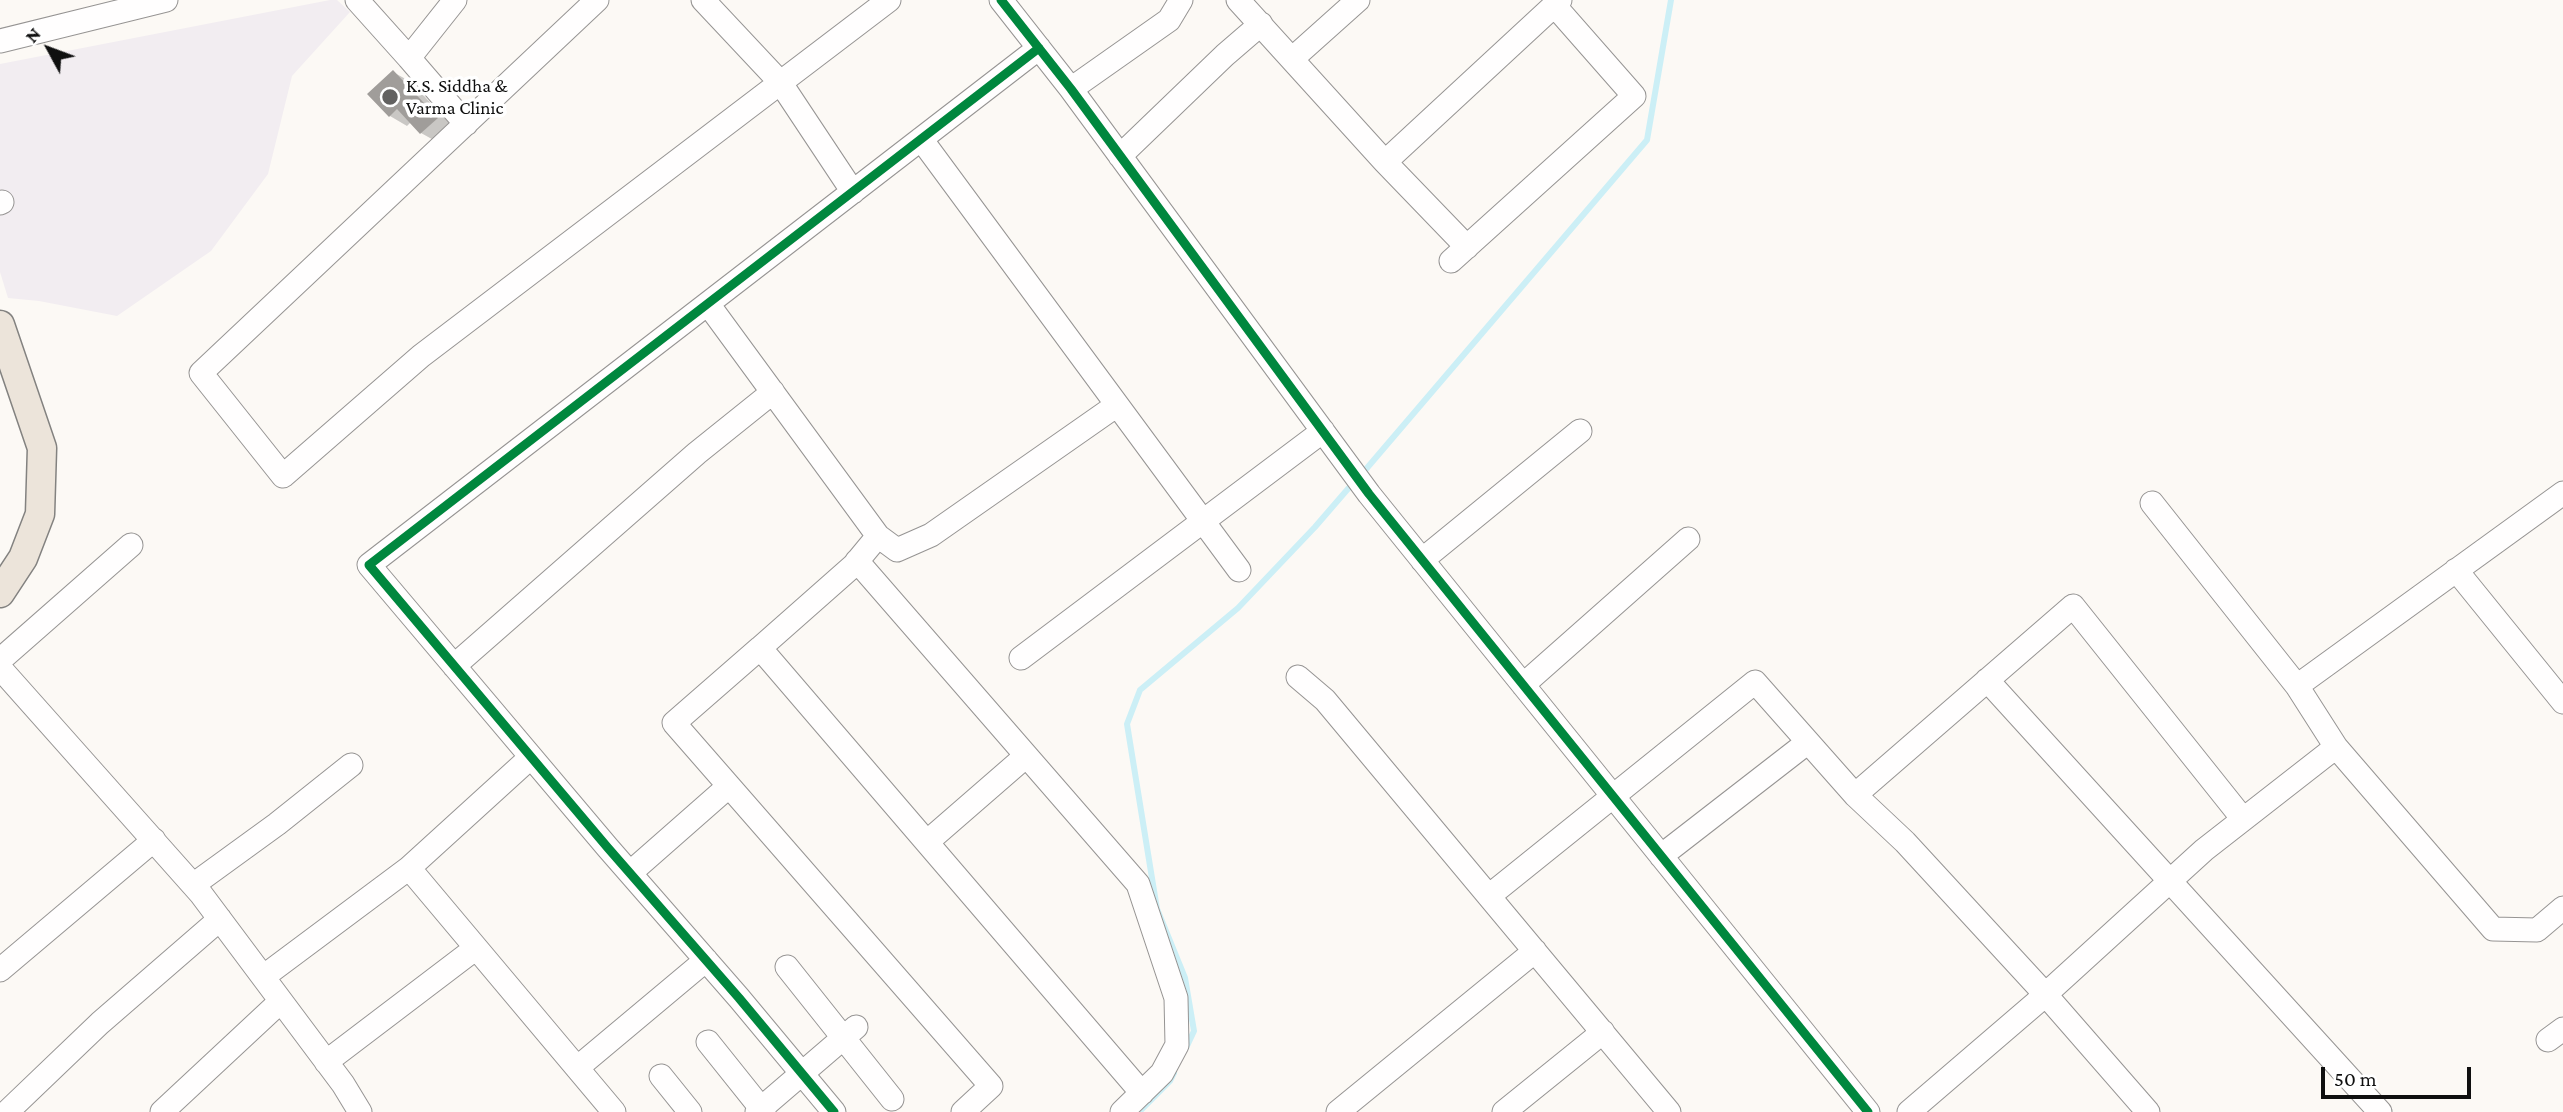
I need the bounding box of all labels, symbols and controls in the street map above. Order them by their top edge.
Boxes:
north arrow [14,14,84,84]
text: N [21,23,45,47]
place label: K.S. Siddha & Varma Clinic [406,75,508,119]
marker: K.S. Siddha & Varma Clinic [380,87,400,107]
scale bar [2325,1052,2476,1096]
text: 50 m [2334,1067,2377,1091]

